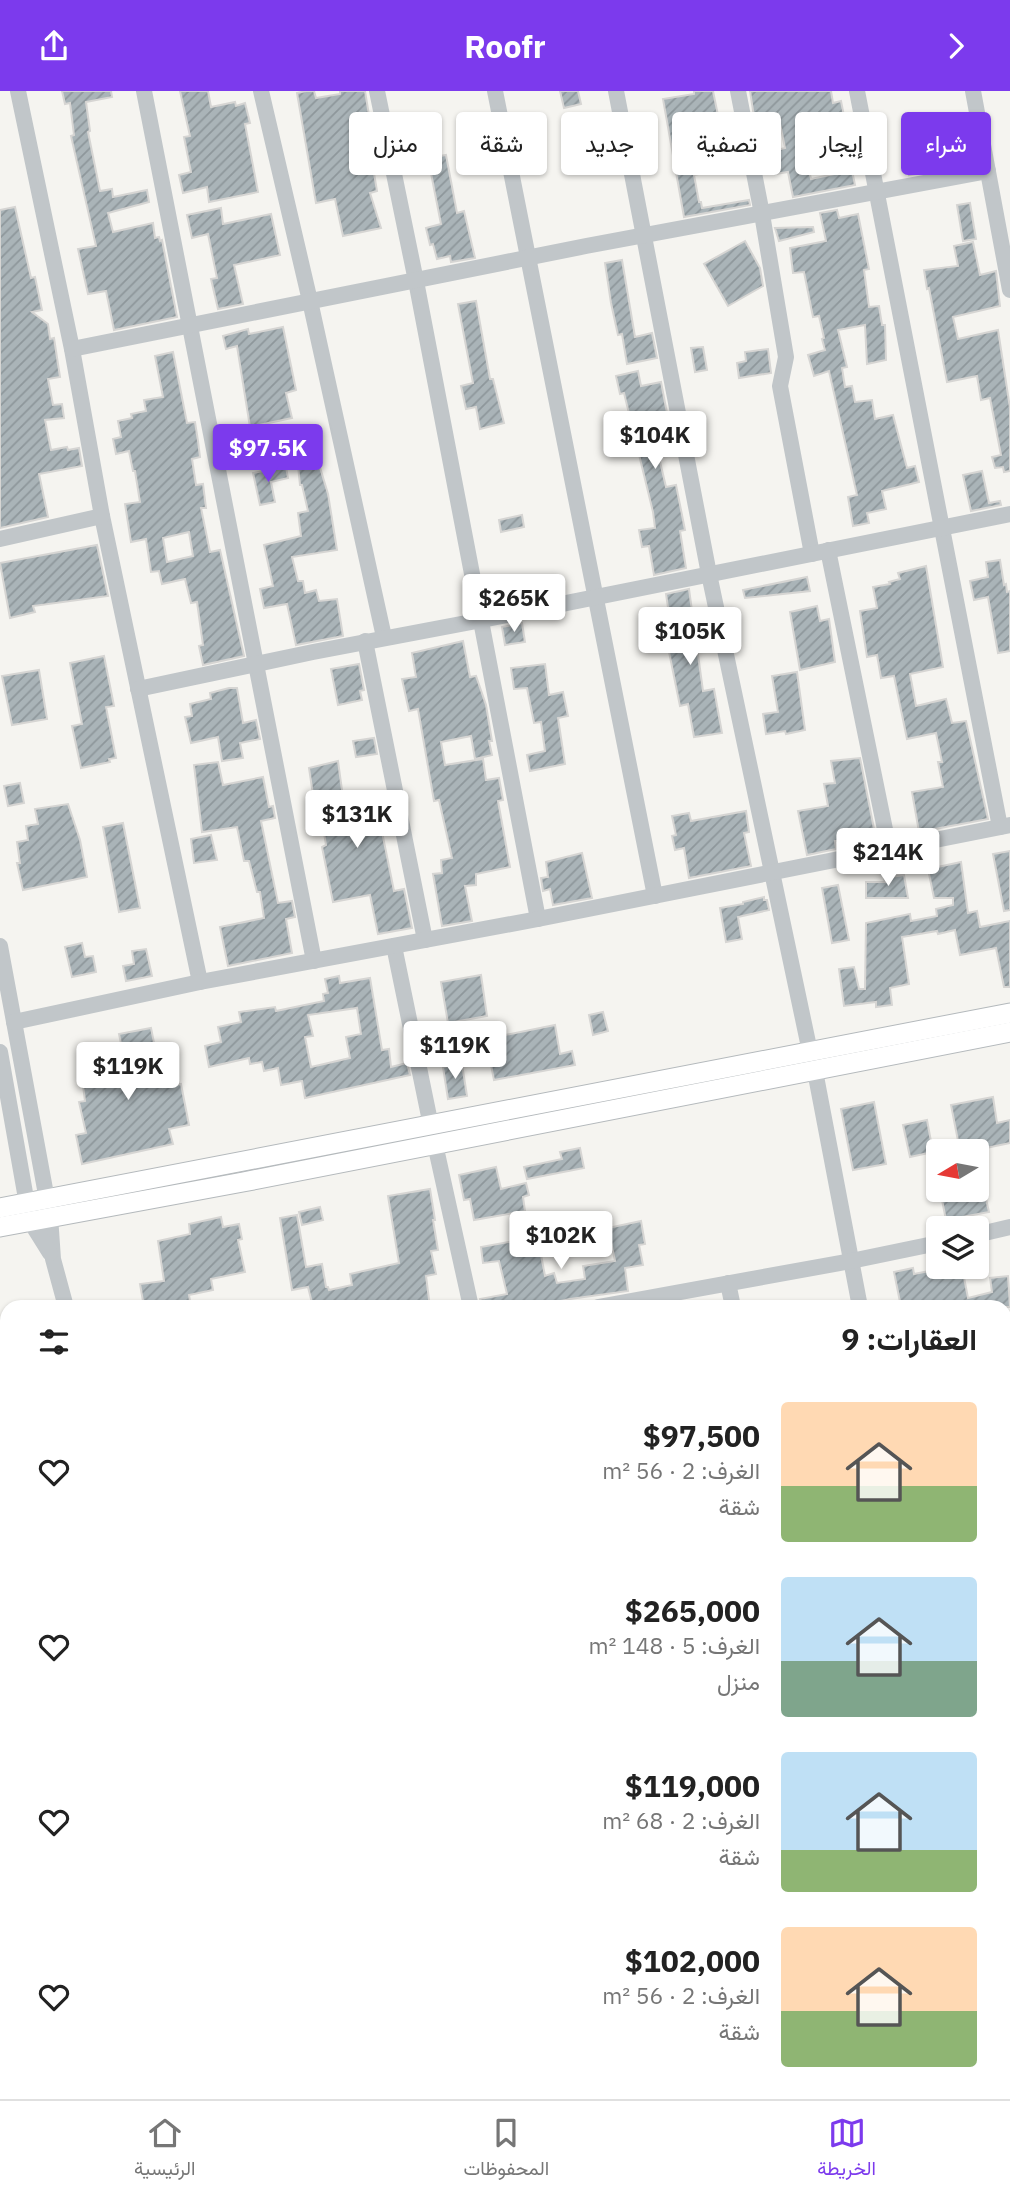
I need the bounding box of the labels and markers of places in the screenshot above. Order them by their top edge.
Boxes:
pin: $104K [606,411,704,471]
pin: $97.5K [211,425,325,484]
pin: $265K [465,575,563,634]
pin: $105K [641,607,739,667]
pin: $131K [308,791,406,850]
pin: $214K [839,829,937,888]
pin: $119K [406,1021,504,1081]
pin: $119K [79,1042,177,1102]
pin: $102K [512,1211,610,1271]

